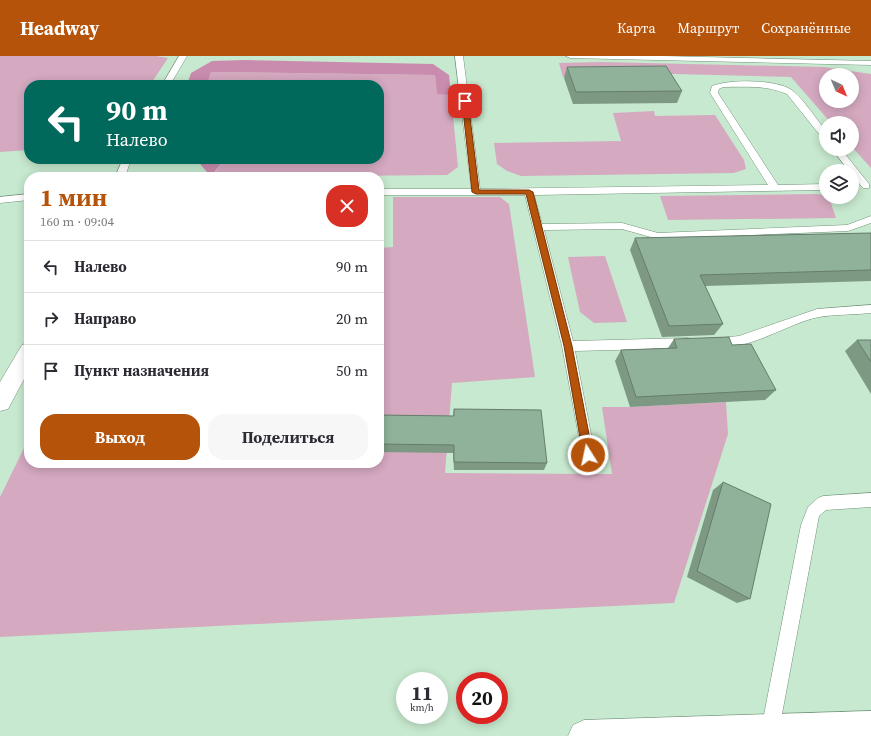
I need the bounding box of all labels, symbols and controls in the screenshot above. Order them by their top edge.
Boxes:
text: Headway [20,15,99,41]
text: Карта [617,18,656,38]
text: Маршрут [678,18,739,38]
text: Сохранённые [761,18,851,38]
north arrow [819,68,859,108]
map controls [819,68,859,204]
pin [448,84,482,118]
icon: arrive [454,90,476,112]
text: 90 m [106,91,168,129]
icon: left [40,96,92,148]
button: sound [819,116,859,156]
text: Налево [106,127,168,152]
button: layers [819,164,859,204]
text: 1 мин [40,181,107,214]
button: close [326,185,368,227]
text: 160 m · 09:04 [40,213,114,230]
icon: left [40,256,62,278]
text: Налево [74,256,127,277]
text: 90 m [336,256,368,277]
icon: right [40,308,62,330]
text: Направо [74,308,136,329]
text: 20 m [336,308,368,329]
icon: arrive [40,360,62,382]
text: Пункт назначения [74,360,209,381]
text: 50 m [336,360,368,381]
button: Выход [40,414,200,460]
button: Поделиться [208,414,368,460]
position arrow [567,434,609,476]
speed limit sign: 20 [456,672,508,724]
text: 11 [411,679,433,707]
text: km/h [410,701,434,714]

